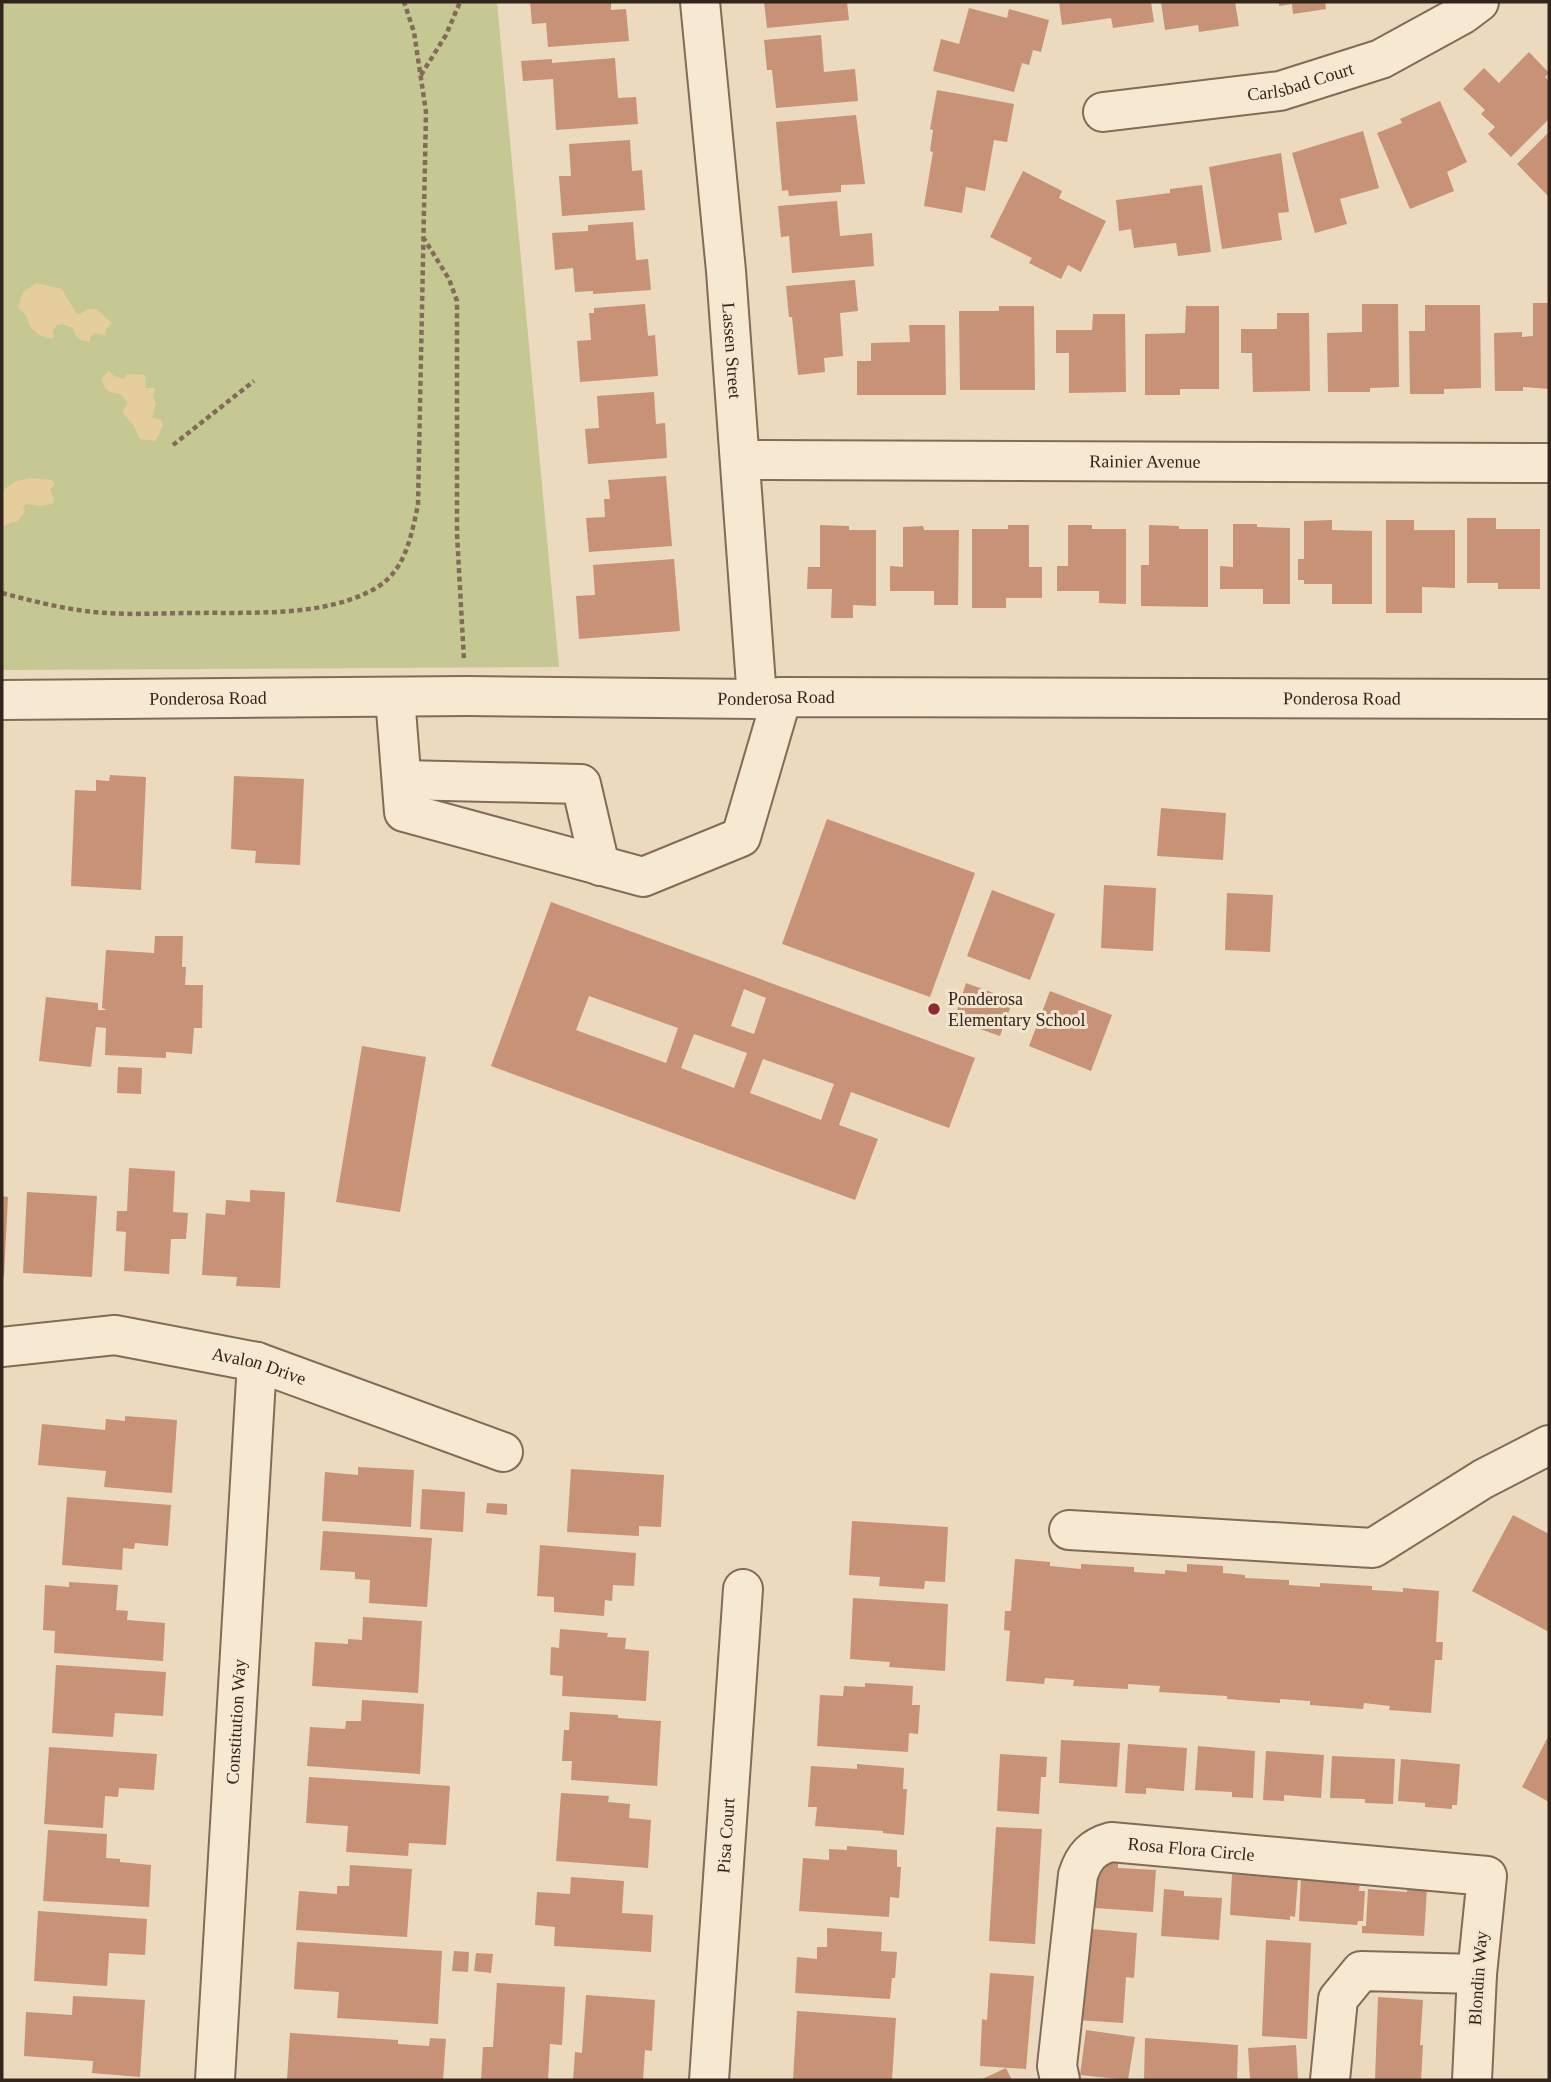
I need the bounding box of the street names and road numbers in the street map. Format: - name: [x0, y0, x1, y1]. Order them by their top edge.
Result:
- street label: Carlsbad Court: [1246, 58, 1356, 105]
- street label: Lassen Street: [718, 302, 745, 399]
- street label: Rainier Avenue: [1089, 451, 1201, 472]
- street label: Ponderosa Road: [717, 687, 835, 709]
- street label: Ponderosa Road: [149, 688, 267, 709]
- street label: Ponderosa Road: [1283, 688, 1401, 709]
- street label: Avalon Drive: [210, 1344, 309, 1389]
- street label: Constitution Way: [222, 1658, 250, 1785]
- street label: Pisa Court: [713, 1797, 739, 1874]
- street label: Rosa Flora Circle: [1127, 1834, 1255, 1865]
- street label: Blondin Way: [1465, 1930, 1491, 2026]

